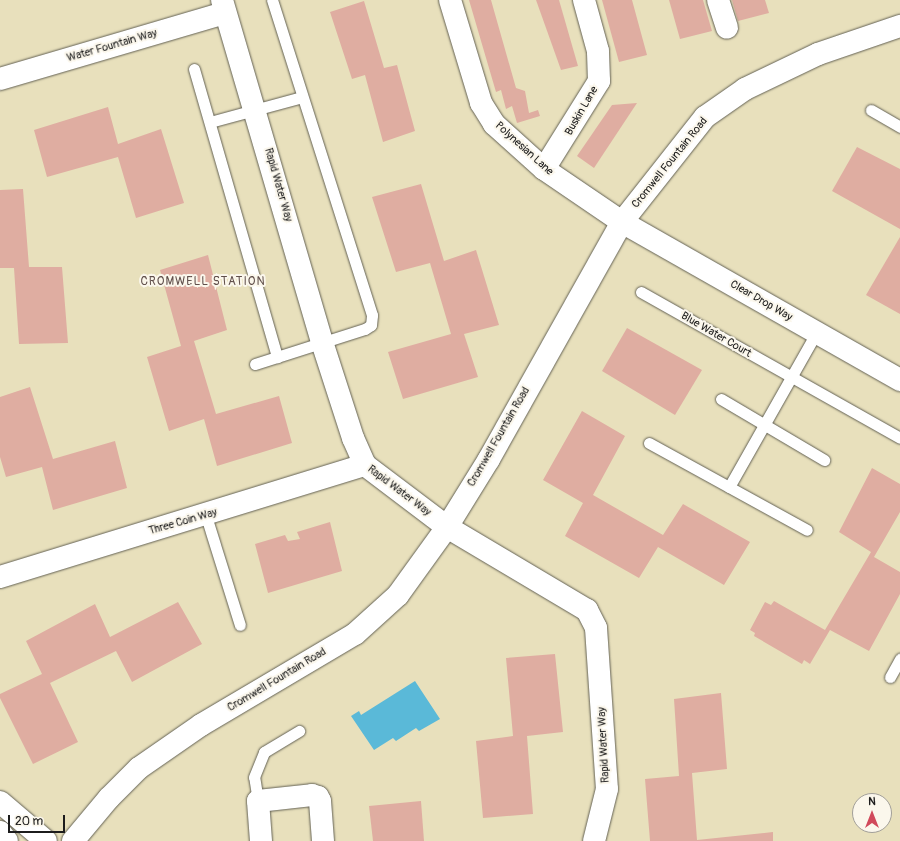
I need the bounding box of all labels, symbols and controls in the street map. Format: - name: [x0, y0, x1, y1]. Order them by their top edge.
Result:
- street label: Water Fountain Way: [65, 27, 159, 65]
- street label: Buskin Lane: [563, 84, 601, 138]
- street label: Cromwell Fountain Road: [629, 115, 711, 211]
- street label: Polynesian Lane: [492, 119, 556, 179]
- street label: Rapid Water Way: [261, 147, 295, 223]
- district label: CROMWELL STATION: [140, 275, 266, 289]
- street label: Clear Drop Way: [728, 278, 794, 324]
- street label: Blue Water Court: [678, 310, 754, 360]
- street label: Cromwell Fountain Road: [465, 385, 533, 489]
- street label: Rapid Water Way: [365, 463, 433, 519]
- street label: Three Coin Way: [147, 506, 219, 538]
- street label: Cromwell Fountain Road: [225, 645, 329, 715]
- street label: Rapid Water Way: [595, 707, 613, 783]
- north arrow: [852, 793, 892, 833]
- text: N: [868, 795, 876, 808]
- scale bar: [10, 807, 67, 833]
- text: 20 m: [15, 814, 43, 829]

